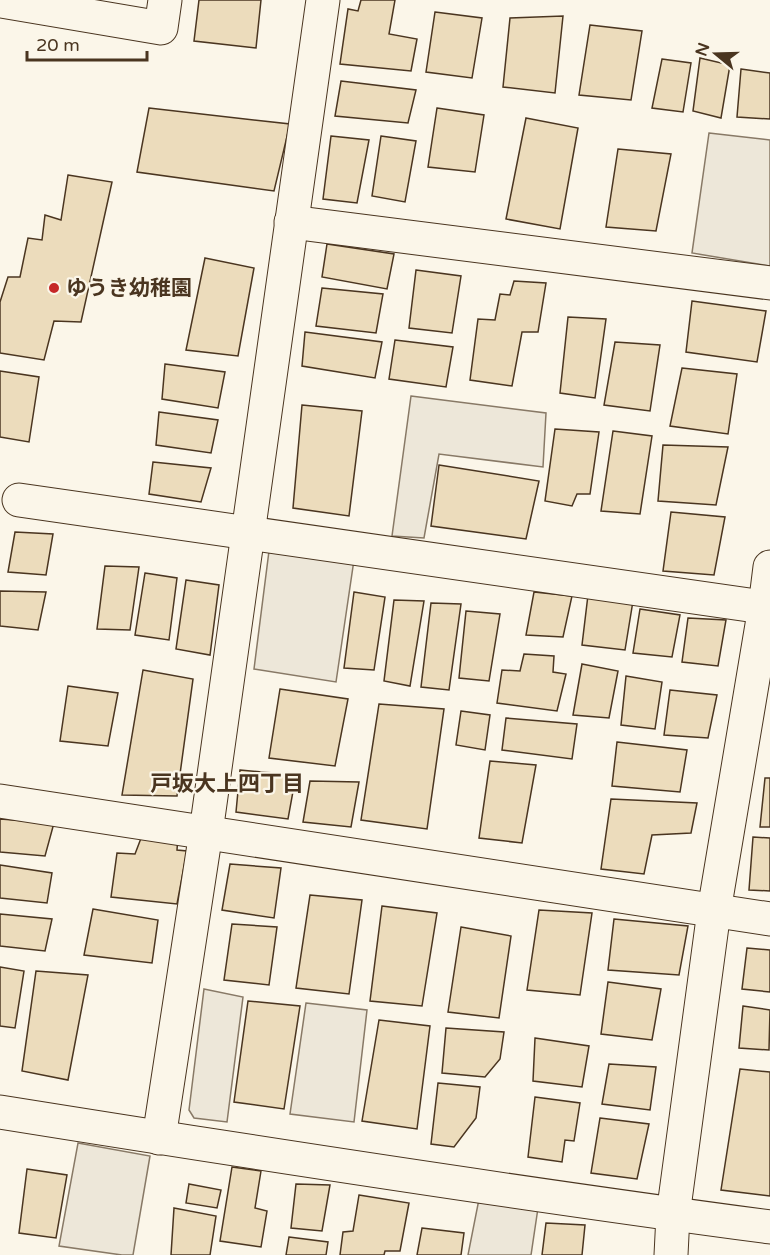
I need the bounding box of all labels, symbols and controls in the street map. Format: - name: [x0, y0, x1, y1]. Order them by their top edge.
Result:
- scale bar: [27, 24, 147, 62]
- north arrow: [686, 24, 746, 84]
- text: 20 m: [36, 34, 80, 56]
- text: N: [691, 40, 714, 59]
- place label: ゆうき幼稚園: [66, 276, 192, 301]
- marker: ゆうき幼稚園: [47, 281, 61, 295]
- district label: 戸坂大上四丁目: [150, 771, 304, 797]

